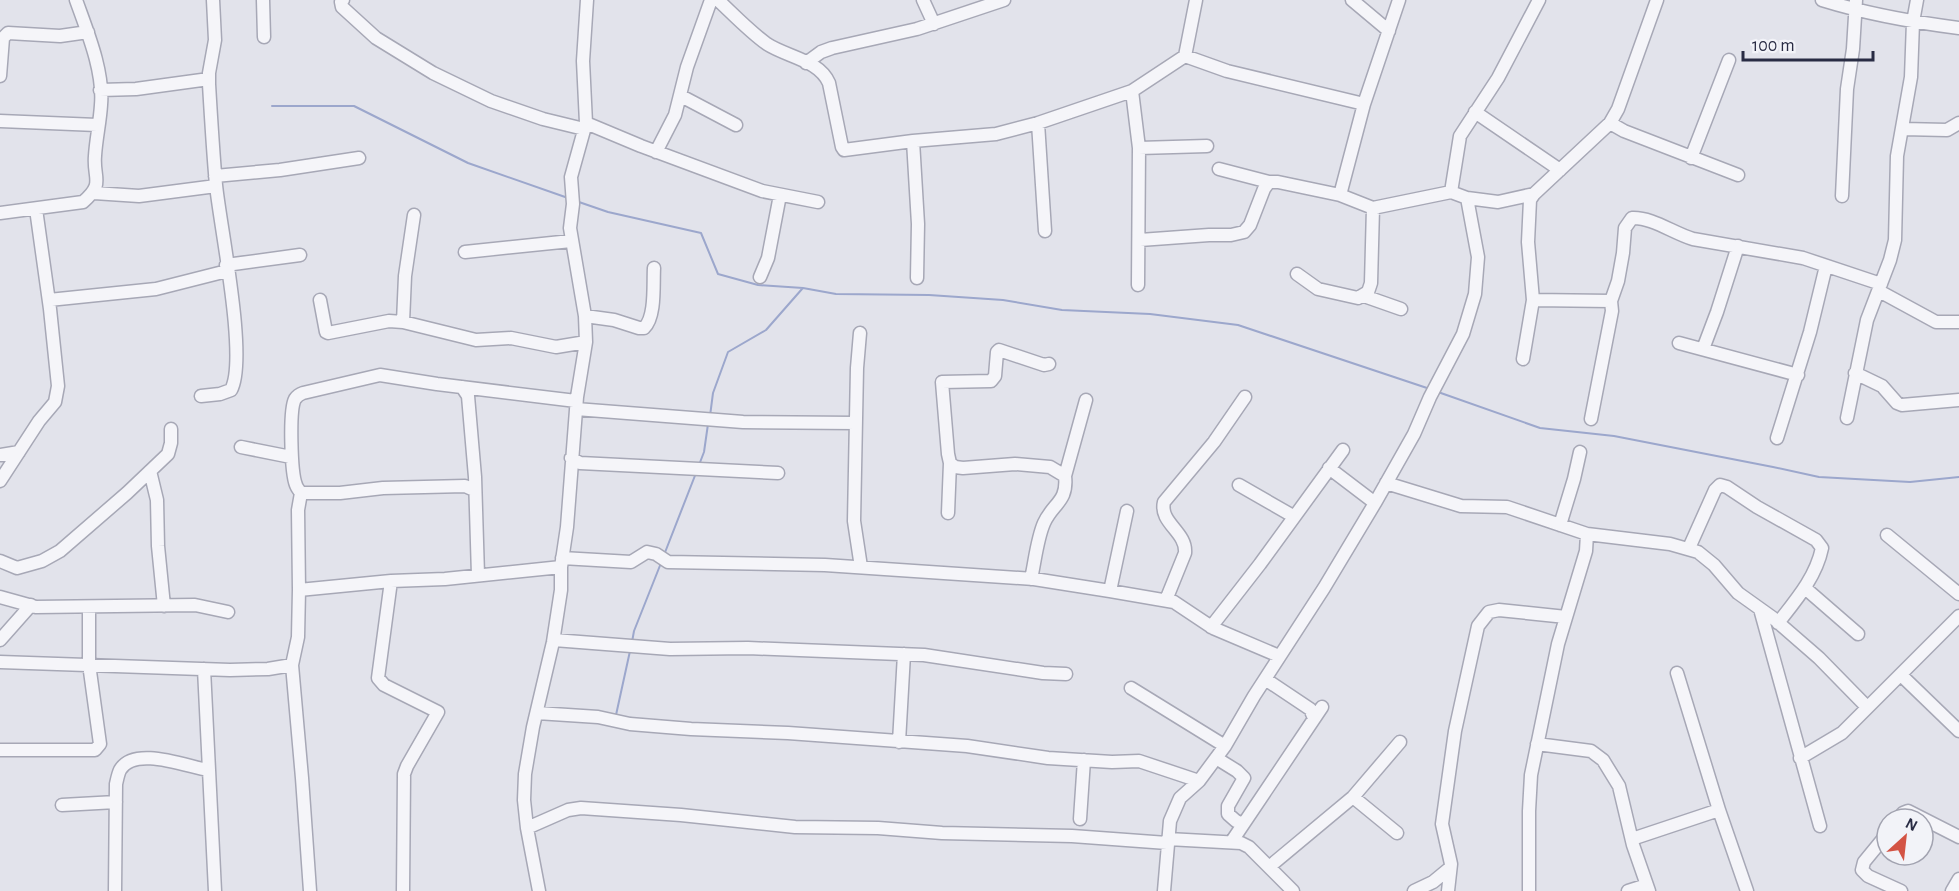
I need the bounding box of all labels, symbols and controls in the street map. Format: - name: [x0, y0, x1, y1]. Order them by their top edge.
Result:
- scale bar: [1743, 24, 1874, 62]
- text: 100 m: [1752, 37, 1795, 55]
- north arrow: [1875, 807, 1935, 867]
- text: N: [1903, 815, 1920, 834]

